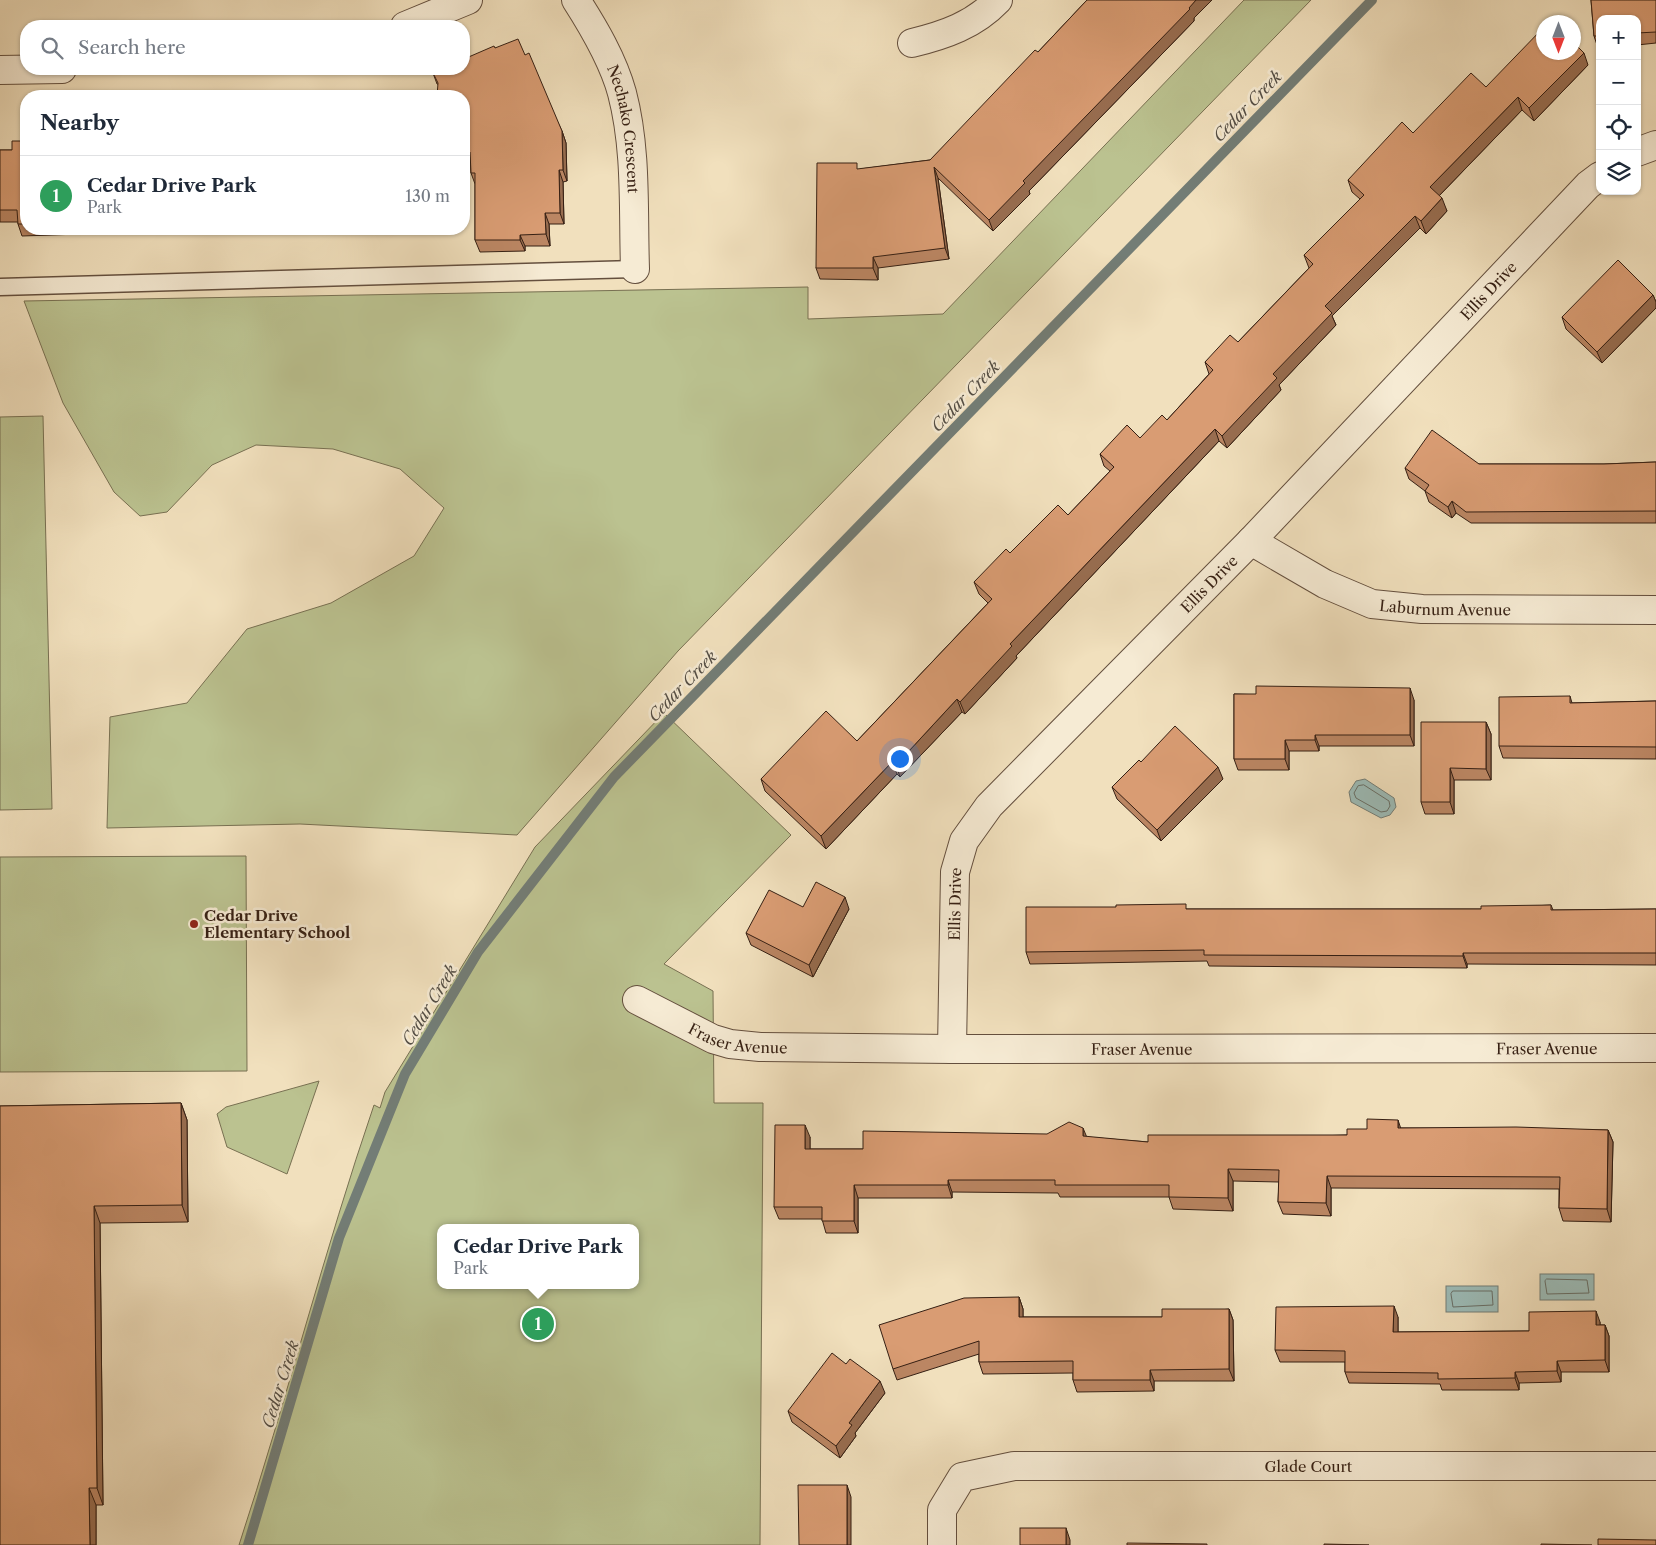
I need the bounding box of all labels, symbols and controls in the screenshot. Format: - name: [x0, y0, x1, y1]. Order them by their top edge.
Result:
- north arrow: [1536, 15, 1581, 60]
- map controls: [1596, 15, 1641, 195]
- button: +: [1596, 15, 1641, 60]
- search box: [20, 20, 470, 75]
- icon: search: [38, 34, 66, 62]
- text: Search here: [78, 36, 186, 59]
- button: −: [1596, 60, 1641, 105]
- street label: Nechako Crescent: [603, 62, 643, 194]
- water label: Cedar Creek: [1208, 66, 1286, 145]
- button: locate: [1596, 105, 1641, 150]
- text: Nearby: [40, 110, 119, 135]
- button: layers: [1596, 150, 1641, 195]
- text: Cedar Drive Park: [87, 174, 256, 197]
- text: 1: [52, 186, 60, 206]
- text: 130 m: [405, 186, 450, 206]
- text: Park: [87, 197, 122, 217]
- street label: Ellis Drive: [1456, 257, 1520, 324]
- water label: Cedar Creek: [926, 356, 1004, 435]
- street label: Ellis Drive: [1176, 551, 1241, 616]
- street label: Laburnum Avenue: [1378, 595, 1511, 619]
- water label: Cedar Creek: [643, 646, 721, 725]
- your location: [887, 746, 913, 772]
- street label: Ellis Drive: [944, 865, 965, 941]
- place label: Cedar Drive Elementary School: [204, 906, 350, 942]
- marker: Cedar Drive Elementary School: [188, 918, 200, 930]
- water label: Cedar Creek: [397, 960, 461, 1049]
- street label: Fraser Avenue: [685, 1019, 788, 1057]
- street label: Fraser Avenue: [1091, 1039, 1193, 1058]
- street label: Fraser Avenue: [1496, 1039, 1598, 1058]
- popup: [437, 1224, 639, 1289]
- text: Cedar Drive Park: [453, 1235, 623, 1258]
- text: Park: [453, 1258, 488, 1278]
- pin: 1: [522, 1305, 554, 1343]
- water label: Cedar Creek: [257, 1337, 303, 1430]
- street label: Glade Court: [1264, 1457, 1353, 1476]

